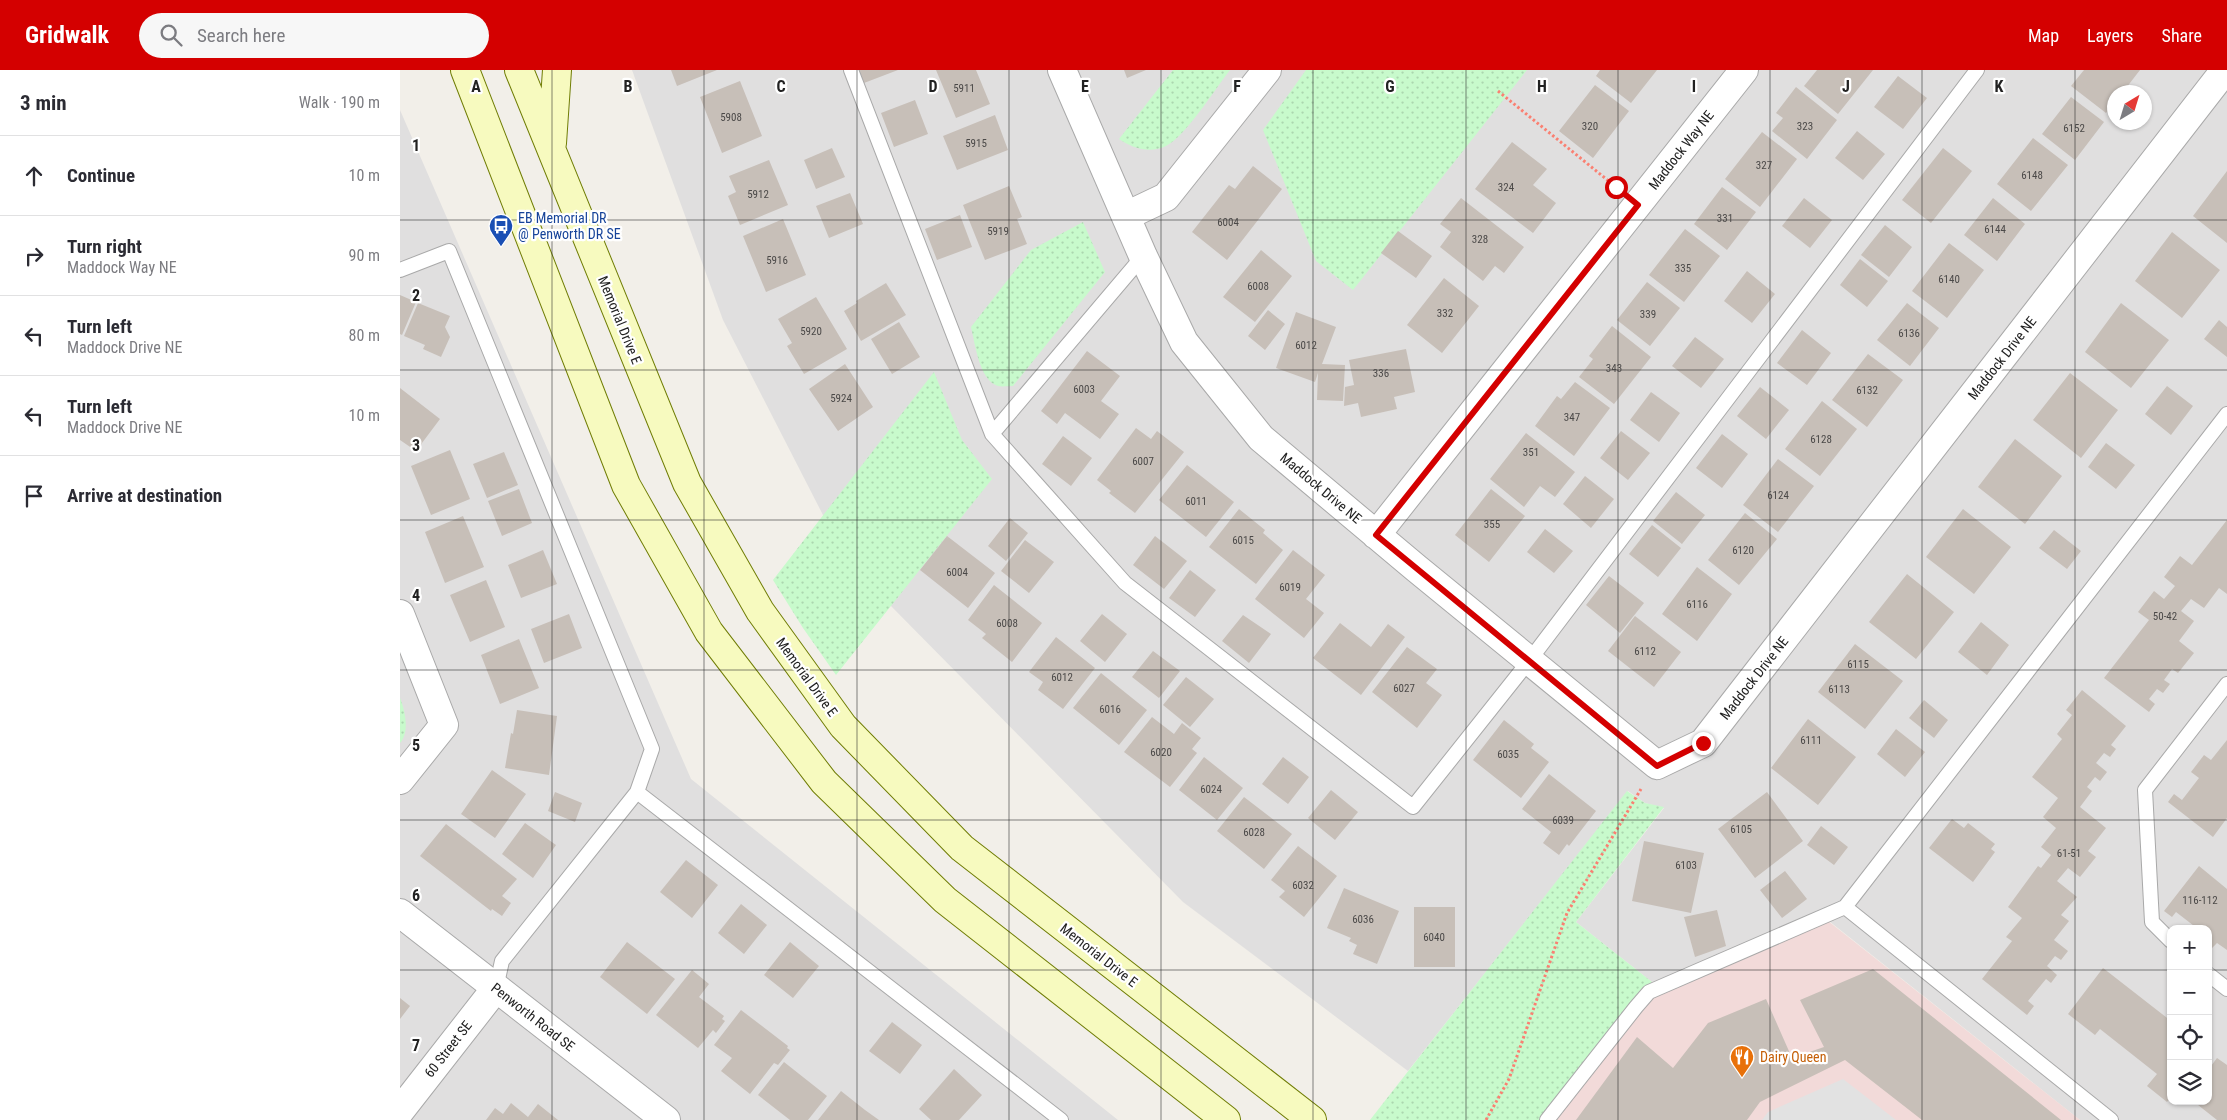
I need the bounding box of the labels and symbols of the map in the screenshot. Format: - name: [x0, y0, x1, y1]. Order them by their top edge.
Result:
- text: A: [471, 77, 481, 96]
- text: B: [624, 77, 633, 96]
- text: C: [776, 77, 786, 96]
- text: D: [928, 77, 938, 96]
- text: E: [1081, 77, 1089, 96]
- text: F: [1233, 77, 1241, 96]
- text: G: [1385, 77, 1395, 96]
- text: H: [1537, 77, 1547, 96]
- text: I: [1692, 77, 1696, 96]
- text: J: [1842, 77, 1850, 96]
- text: K: [1995, 77, 2004, 96]
- house number: 5911: [953, 82, 975, 95]
- north arrow: [2107, 85, 2152, 130]
- street label: Maddock Way NE: [1645, 107, 1717, 193]
- house number: 5908: [720, 111, 742, 124]
- house number: 320: [1582, 120, 1598, 133]
- house number: 323: [1797, 120, 1813, 133]
- house number: 6152: [2063, 122, 2085, 135]
- text: 1: [412, 136, 420, 155]
- house number: 5915: [965, 137, 987, 150]
- house number: 327: [1756, 159, 1772, 172]
- house number: 6148: [2021, 169, 2043, 182]
- route start: [1605, 176, 1628, 199]
- house number: 324: [1498, 181, 1515, 194]
- house number: 5912: [747, 188, 769, 201]
- place label: EB Memorial DR @ Penworth DR SE: [518, 210, 621, 242]
- house number: 331: [1717, 212, 1733, 225]
- bus stop icon: EB Memorial DR @ Penworth DR SE: [488, 213, 514, 247]
- house number: 6004: [1217, 216, 1239, 229]
- house number: 6144: [1984, 223, 2006, 236]
- house number: 5919: [987, 225, 1009, 238]
- house number: 328: [1472, 233, 1488, 246]
- house number: 5916: [766, 254, 788, 267]
- house number: 335: [1675, 262, 1691, 275]
- house number: 6140: [1938, 273, 1960, 286]
- street label: Memorial Drive E: [595, 274, 645, 366]
- house number: 6008: [1247, 280, 1269, 293]
- text: 2: [412, 286, 420, 305]
- house number: 332: [1437, 307, 1453, 320]
- house number: 339: [1640, 308, 1656, 321]
- street label: Maddock Drive NE: [1965, 313, 2039, 403]
- house number: 5920: [800, 325, 822, 338]
- house number: 6136: [1898, 327, 1920, 340]
- house number: 6012: [1295, 339, 1317, 352]
- house number: 343: [1606, 362, 1622, 375]
- house number: 336: [1373, 367, 1389, 380]
- house number: 6003: [1073, 383, 1095, 396]
- house number: 6132: [1856, 384, 1878, 397]
- house number: 5924: [830, 392, 852, 405]
- house number: 347: [1564, 411, 1580, 424]
- house number: 6128: [1810, 433, 1832, 446]
- text: 3: [412, 436, 420, 455]
- house number: 351: [1523, 446, 1539, 459]
- street label: Maddock Drive NE: [1277, 449, 1365, 527]
- house number: 6007: [1132, 455, 1154, 468]
- house number: 6124: [1767, 489, 1789, 502]
- house number: 6011: [1185, 495, 1207, 508]
- house number: 355: [1484, 518, 1500, 531]
- house number: 6015: [1232, 534, 1254, 547]
- house number: 6120: [1732, 544, 1754, 557]
- house number: 6004: [946, 566, 968, 579]
- house number: 6019: [1279, 581, 1301, 594]
- text: 4: [412, 586, 420, 605]
- house number: 6116: [1686, 598, 1708, 611]
- house number: 50-42: [2153, 610, 2177, 623]
- house number: 6008: [996, 617, 1018, 630]
- street label: Maddock Drive NE: [1717, 633, 1791, 723]
- street label: Memorial Drive E: [773, 635, 841, 720]
- house number: 6112: [1634, 645, 1656, 658]
- house number: 6115: [1847, 658, 1869, 671]
- house number: 6012: [1051, 671, 1073, 684]
- house number: 6027: [1393, 682, 1415, 695]
- house number: 6113: [1828, 683, 1850, 696]
- house number: 6016: [1099, 703, 1121, 716]
- route end: [1692, 732, 1715, 755]
- house number: 6111: [1800, 734, 1822, 747]
- text: 5: [412, 736, 420, 755]
- house number: 6020: [1150, 746, 1172, 759]
- house number: 6035: [1497, 748, 1519, 761]
- house number: 6024: [1200, 783, 1222, 796]
- house number: 6039: [1552, 814, 1574, 827]
- house number: 6105: [1730, 823, 1752, 836]
- house number: 6028: [1243, 826, 1265, 839]
- house number: 61-51: [2057, 847, 2081, 860]
- house number: 6103: [1675, 859, 1697, 872]
- house number: 6032: [1292, 879, 1314, 892]
- text: 6: [412, 886, 420, 905]
- house number: 116-112: [2182, 894, 2218, 907]
- house number: 6036: [1352, 913, 1374, 926]
- street label: Memorial Drive E: [1057, 920, 1141, 990]
- house number: 6040: [1423, 931, 1445, 944]
- street label: Penworth Road SE: [488, 979, 578, 1055]
- street label: 60 Street SE: [421, 1018, 475, 1080]
- text: 7: [412, 1036, 420, 1055]
- restaurant icon: Dairy Queen: [1729, 1044, 1755, 1078]
- place label: Dairy Queen: [1760, 1049, 1826, 1065]

